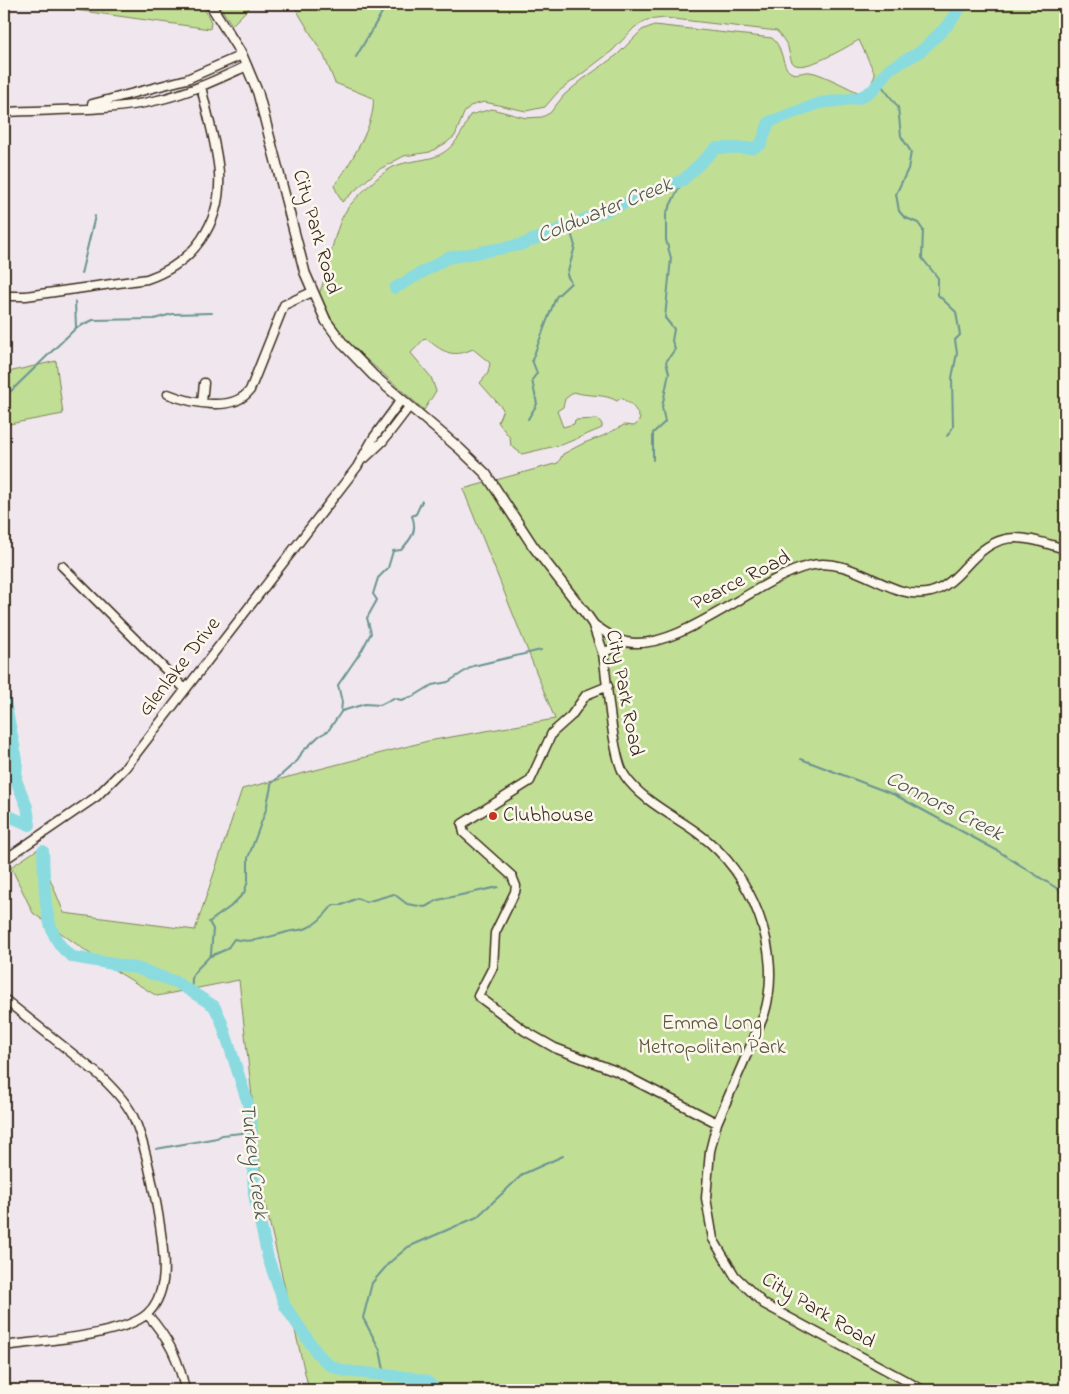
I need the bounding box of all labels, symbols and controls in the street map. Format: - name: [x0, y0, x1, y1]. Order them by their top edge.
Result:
- street label: City Park Road: [282, 166, 348, 298]
- water label: Coldwater Creek: [533, 169, 679, 253]
- street label: Pearce Road: [686, 543, 796, 619]
- street label: Glenlake Drive: [132, 610, 229, 723]
- street label: City Park Road: [595, 627, 651, 759]
- water label: Connors Creek: [880, 764, 1010, 851]
- place label: Clubhouse: [503, 801, 594, 831]
- marker: Clubhouse: [487, 810, 499, 822]
- park label: Emma Long Metropolitan Park: [638, 1009, 787, 1063]
- water label: Turkey Creek: [230, 1101, 276, 1222]
- street label: City Park Road: [754, 1265, 881, 1359]

